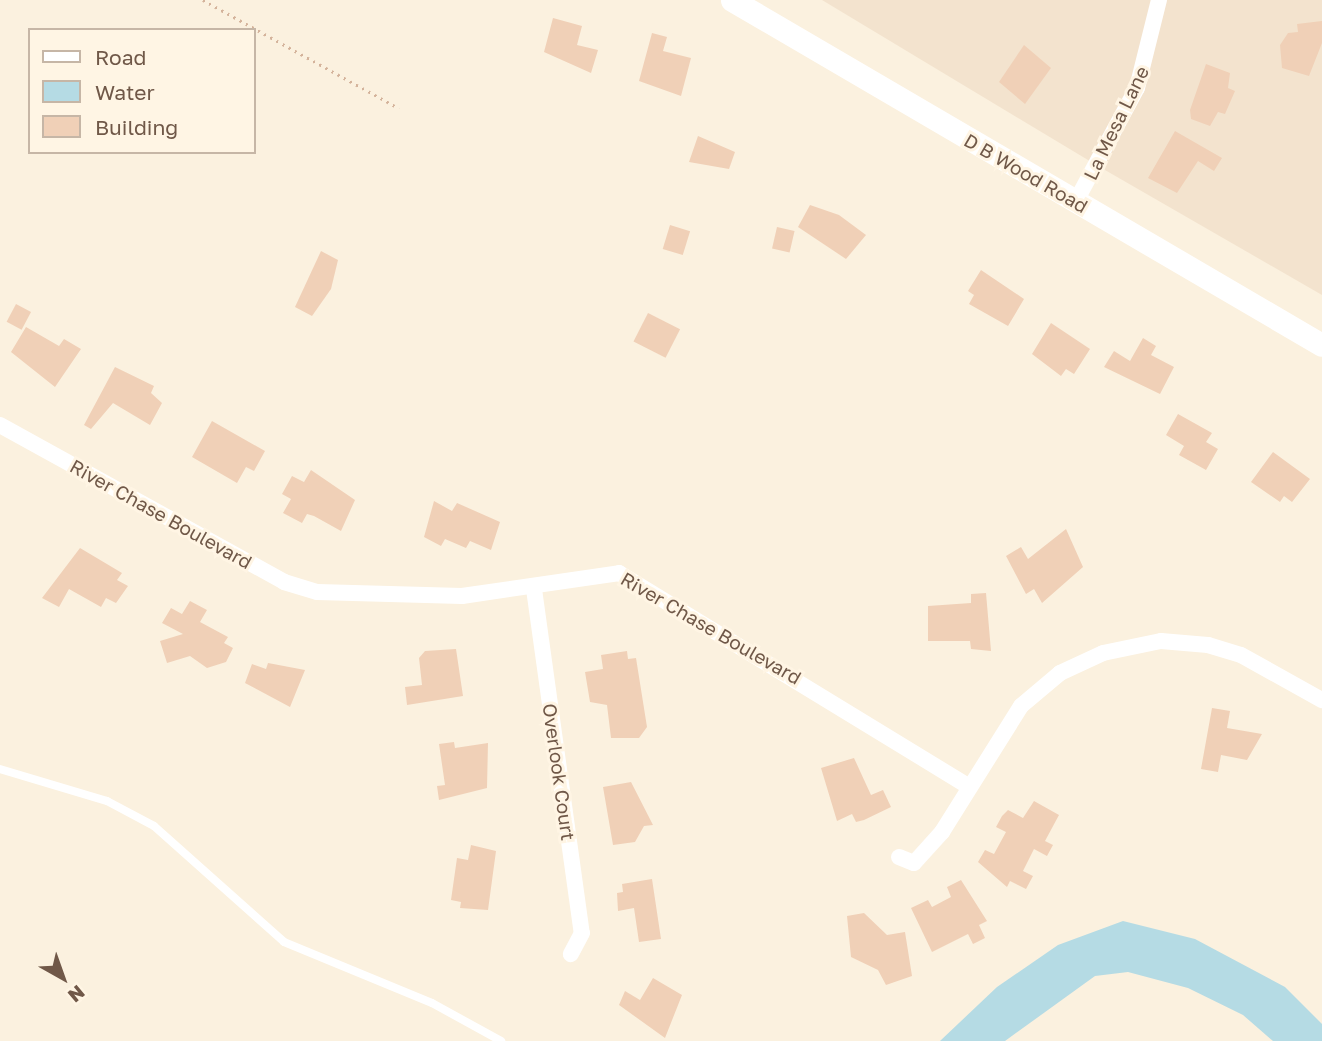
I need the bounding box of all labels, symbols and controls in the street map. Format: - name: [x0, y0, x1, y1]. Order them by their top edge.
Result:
- legend: [28, 28, 256, 154]
- text: Road: [95, 44, 146, 70]
- street label: La Mesa Lane: [1079, 62, 1153, 184]
- text: Water: [95, 79, 155, 105]
- text: Building: [95, 114, 178, 140]
- street label: D B Wood Road: [960, 128, 1092, 218]
- street label: River Chase Boulevard: [66, 454, 256, 574]
- street label: River Chase Boulevard: [617, 567, 805, 689]
- street label: Overlook Court: [538, 702, 580, 842]
- north arrow: [28, 943, 98, 1013]
- text: N: [64, 981, 90, 1008]

